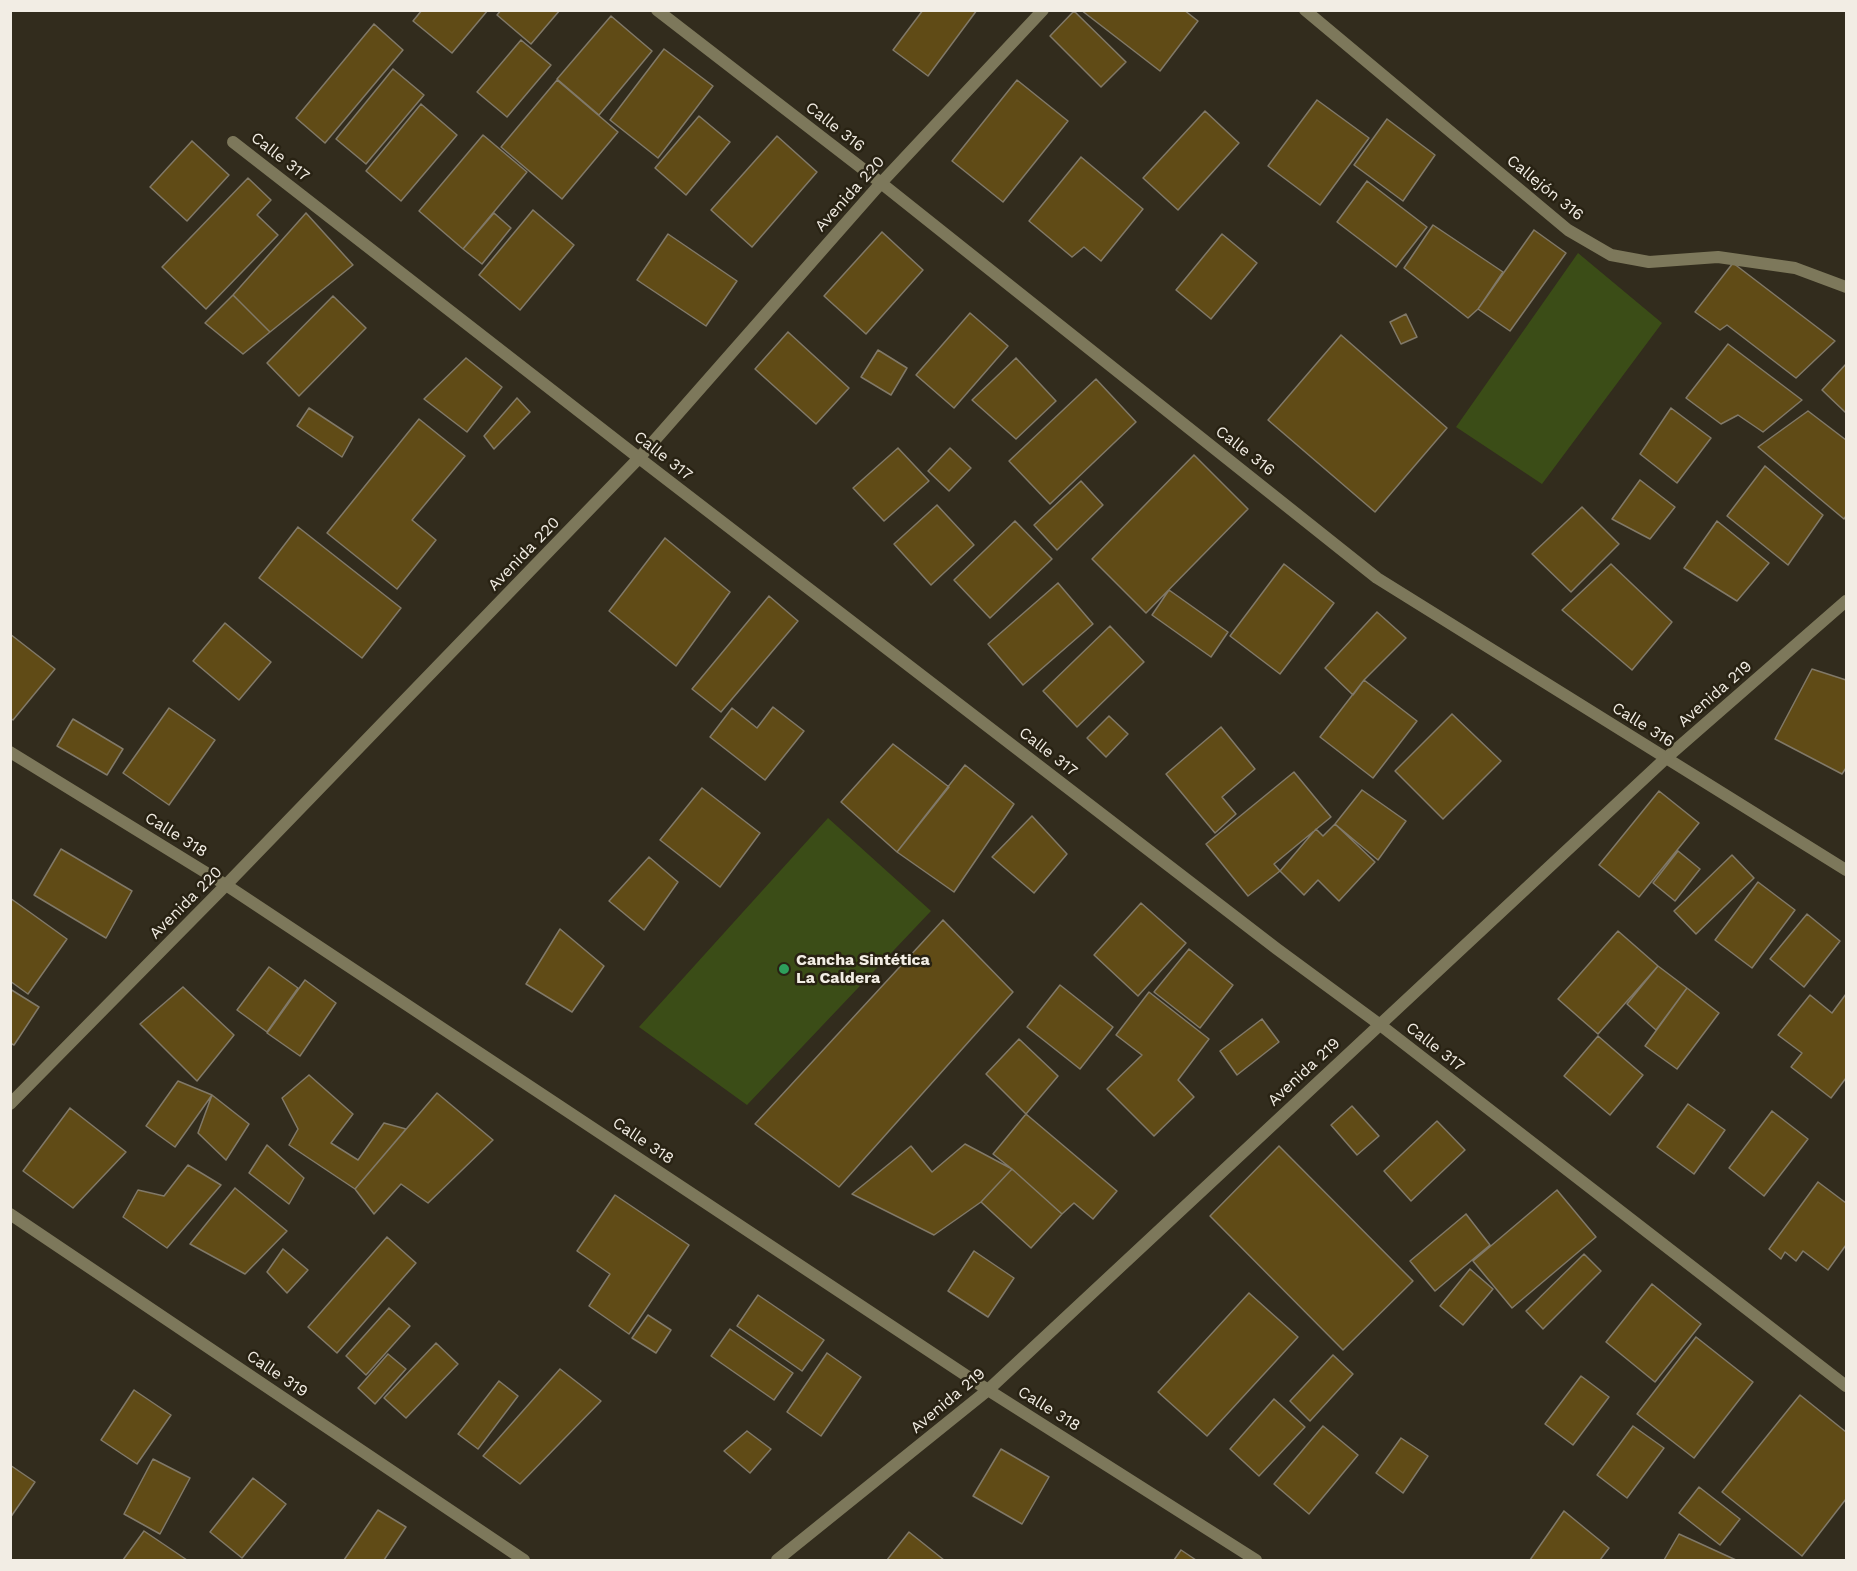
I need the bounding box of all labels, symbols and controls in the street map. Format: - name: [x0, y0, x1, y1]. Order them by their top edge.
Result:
- street label: Calle 316: [802, 98, 868, 156]
- street label: Calle 317: [247, 128, 313, 186]
- street label: Callejón 316: [1503, 151, 1587, 225]
- street label: Avenida 220: [811, 152, 889, 236]
- street label: Calle 316: [1212, 422, 1278, 480]
- street label: Calle 317: [630, 427, 696, 485]
- street label: Avenida 220: [484, 513, 564, 595]
- street label: Avenida 219: [1674, 657, 1756, 731]
- street label: Calle 316: [1608, 698, 1678, 752]
- street label: Calle 317: [1015, 723, 1081, 781]
- street label: Calle 318: [141, 808, 211, 862]
- street label: Avenida 220: [146, 863, 226, 943]
- place label: Cancha Sintética La Caldera: [796, 950, 930, 988]
- marker: Cancha Sintética La Caldera: [777, 962, 791, 976]
- street label: Calle 317: [1402, 1018, 1468, 1076]
- street label: Avenida 219: [1264, 1034, 1344, 1110]
- street label: Calle 318: [609, 1113, 677, 1169]
- street label: Calle 319: [243, 1346, 311, 1402]
- street label: Avenida 219: [907, 1364, 989, 1438]
- street label: Calle 318: [1014, 1382, 1084, 1436]

